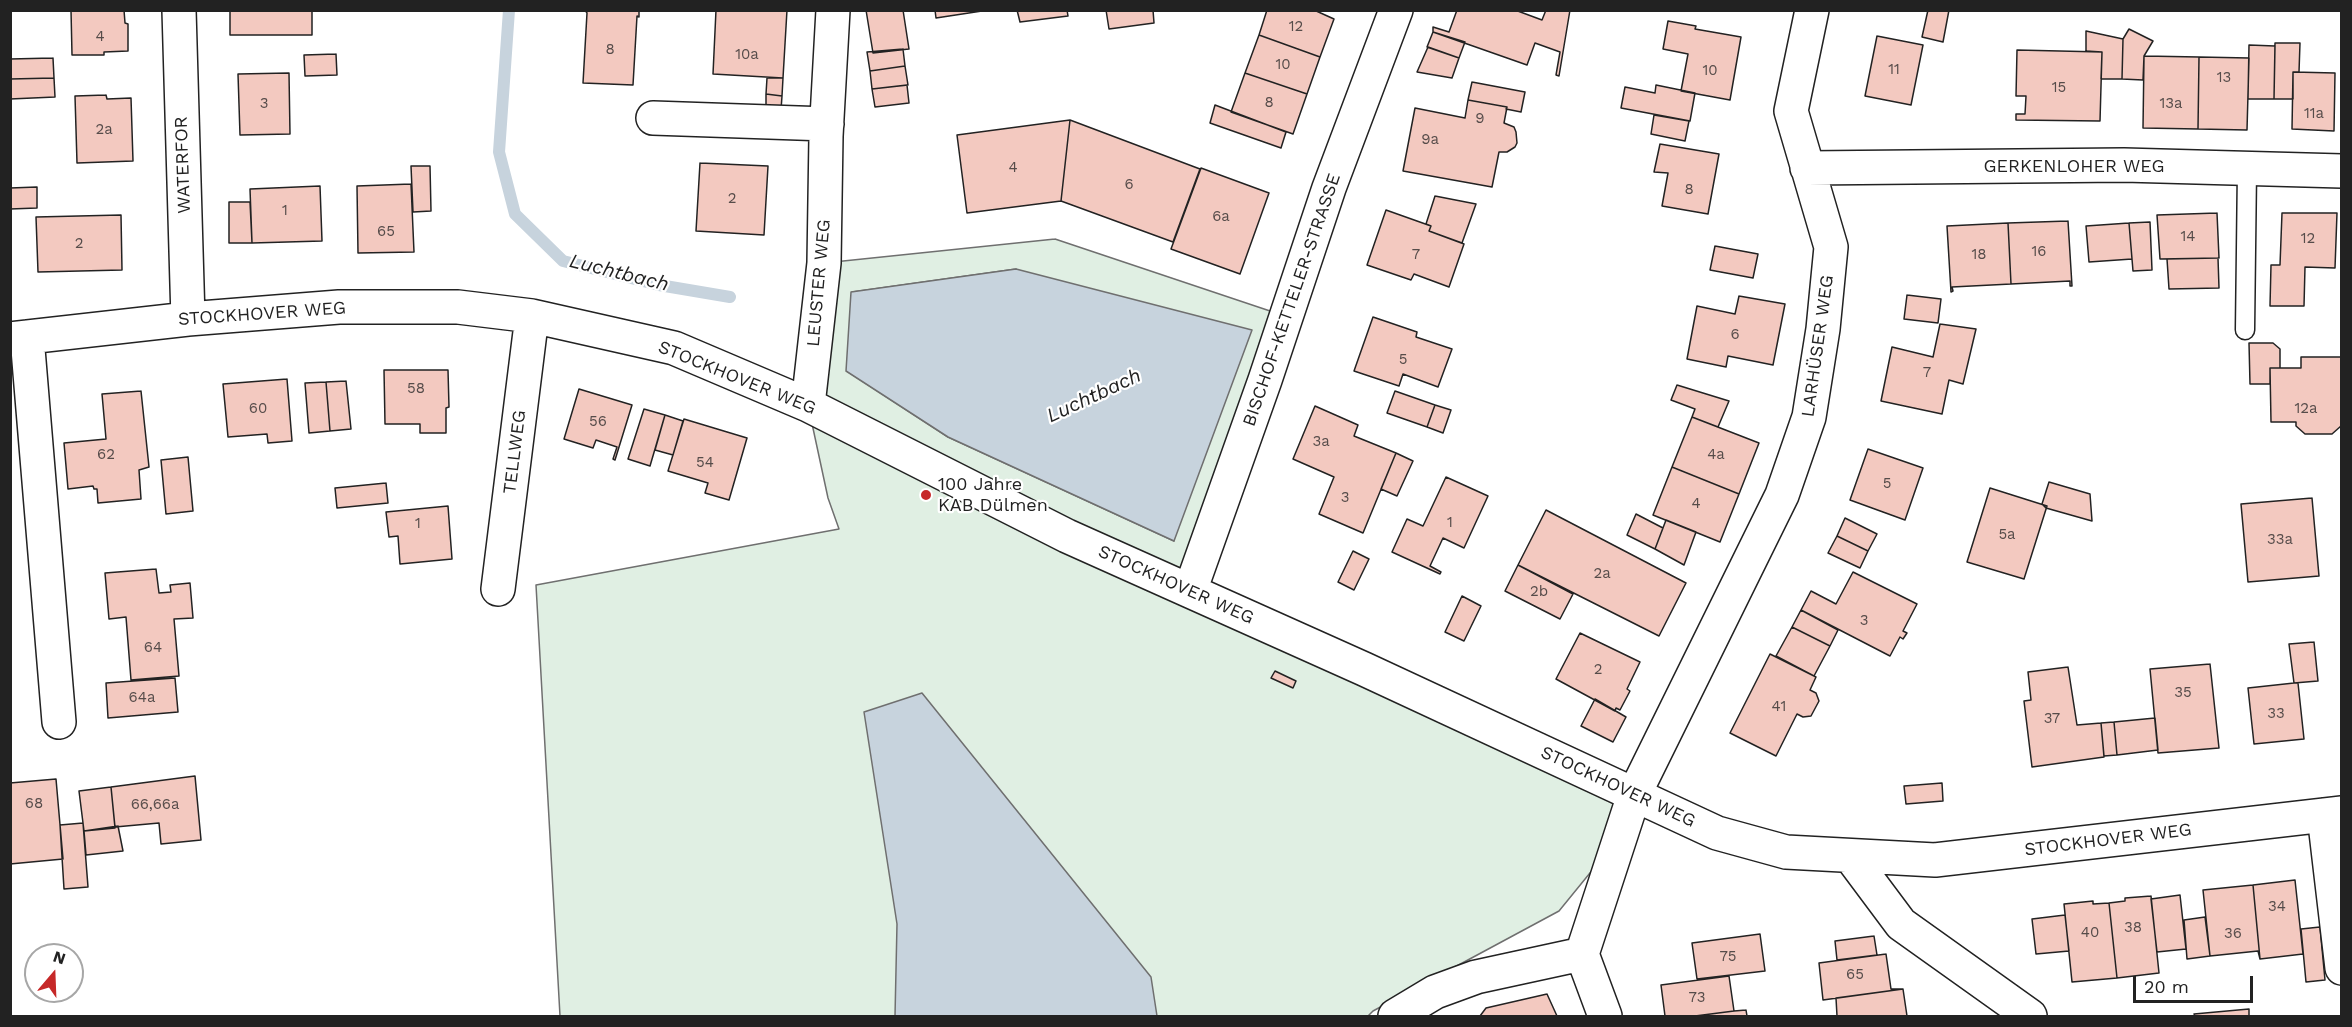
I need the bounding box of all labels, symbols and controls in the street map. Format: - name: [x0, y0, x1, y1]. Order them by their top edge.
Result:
- house number: 12: [1289, 18, 1303, 36]
- house number: 4: [95, 28, 105, 46]
- house number: 8: [605, 41, 615, 59]
- house number: 10a: [735, 46, 759, 64]
- house number: 10: [1275, 56, 1291, 74]
- house number: 11: [1888, 61, 1900, 79]
- house number: 10: [1702, 62, 1718, 80]
- house number: 13: [2217, 69, 2231, 87]
- house number: 15: [2052, 79, 2066, 97]
- house number: 8: [1264, 94, 1274, 112]
- house number: 3: [260, 95, 268, 113]
- house number: 13a: [2159, 95, 2183, 113]
- house number: 11a: [2304, 105, 2324, 123]
- house number: 9: [1475, 110, 1485, 128]
- street label: WATERFOR: [171, 116, 195, 214]
- house number: 2a: [95, 121, 113, 139]
- house number: 9a: [1421, 131, 1439, 149]
- street label: GERKENLOHER WEG: [1983, 156, 2165, 178]
- house number: 4: [1008, 159, 1018, 177]
- street label: BISCHOF-KETTELER-STRASSE: [1238, 171, 1346, 429]
- house number: 6: [1124, 176, 1134, 194]
- house number: 8: [1684, 181, 1694, 199]
- house number: 2: [728, 190, 736, 208]
- house number: 1: [282, 202, 288, 220]
- house number: 6a: [1212, 208, 1230, 226]
- street label: LEUSTER WEG: [803, 218, 835, 348]
- house number: 65: [377, 223, 395, 241]
- house number: 14: [2180, 228, 2196, 246]
- house number: 12: [2301, 230, 2315, 248]
- house number: 2: [75, 235, 83, 253]
- house number: 16: [2032, 243, 2046, 261]
- house number: 7: [1412, 246, 1420, 264]
- house number: 18: [1971, 246, 1987, 264]
- water label: Luchtbach: [567, 249, 671, 297]
- street label: LARHÜSER WEG: [1797, 274, 1839, 418]
- street label: STOCKHOVER WEG: [177, 297, 347, 331]
- house number: 6: [1730, 326, 1740, 344]
- street label: STOCKHOVER WEG: [655, 336, 819, 420]
- house number: 5: [1399, 351, 1407, 369]
- water label: Luchtbach: [1043, 364, 1145, 428]
- house number: 7: [1923, 364, 1931, 382]
- house number: 58: [407, 380, 425, 398]
- house number: 60: [249, 400, 267, 418]
- house number: 12a: [2294, 400, 2318, 418]
- street label: TELLWEG: [499, 409, 531, 495]
- house number: 56: [589, 413, 607, 431]
- house number: 3a: [1312, 433, 1330, 451]
- house number: 62: [97, 446, 115, 464]
- house number: 4a: [1707, 446, 1725, 464]
- house number: 54: [696, 454, 714, 472]
- place label: 100 Jahre KAB Dülmen: [938, 474, 1048, 516]
- house number: 5: [1883, 475, 1891, 493]
- marker: 100 Jahre KAB Dülmen: [919, 488, 933, 502]
- house number: 3: [1341, 489, 1349, 507]
- house number: 4: [1691, 495, 1701, 513]
- house number: 1: [1447, 514, 1453, 532]
- house number: 1: [415, 515, 421, 533]
- house number: 5a: [1998, 526, 2016, 544]
- house number: 33a: [2267, 531, 2293, 549]
- street label: STOCKHOVER WEG: [1095, 541, 1257, 629]
- house number: 2a: [1593, 565, 1611, 583]
- house number: 2b: [1530, 583, 1548, 601]
- house number: 3: [1860, 612, 1868, 630]
- house number: 64: [144, 639, 162, 657]
- house number: 2: [1594, 661, 1602, 679]
- house number: 35: [2174, 684, 2192, 702]
- house number: 64a: [129, 689, 155, 707]
- house number: 41: [1772, 698, 1786, 716]
- house number: 33: [2267, 705, 2285, 723]
- house number: 37: [2044, 710, 2060, 728]
- street label: STOCKHOVER WEG: [1537, 742, 1699, 832]
- house number: 68: [25, 795, 43, 813]
- house number: 66,66a: [131, 796, 179, 814]
- street label: STOCKHOVER WEG: [2023, 819, 2193, 861]
- house number: 34: [2268, 898, 2286, 916]
- house number: 38: [2124, 919, 2142, 937]
- house number: 40: [2081, 924, 2099, 942]
- house number: 36: [2224, 925, 2242, 943]
- north arrow: [24, 943, 84, 1003]
- text: N: [51, 946, 68, 968]
- house number: 75: [1719, 948, 1737, 966]
- scale bar: [2136, 964, 2256, 1002]
- house number: 65: [1846, 966, 1864, 984]
- text: 20 m: [2144, 976, 2189, 997]
- house number: 73: [1688, 989, 1706, 1007]

